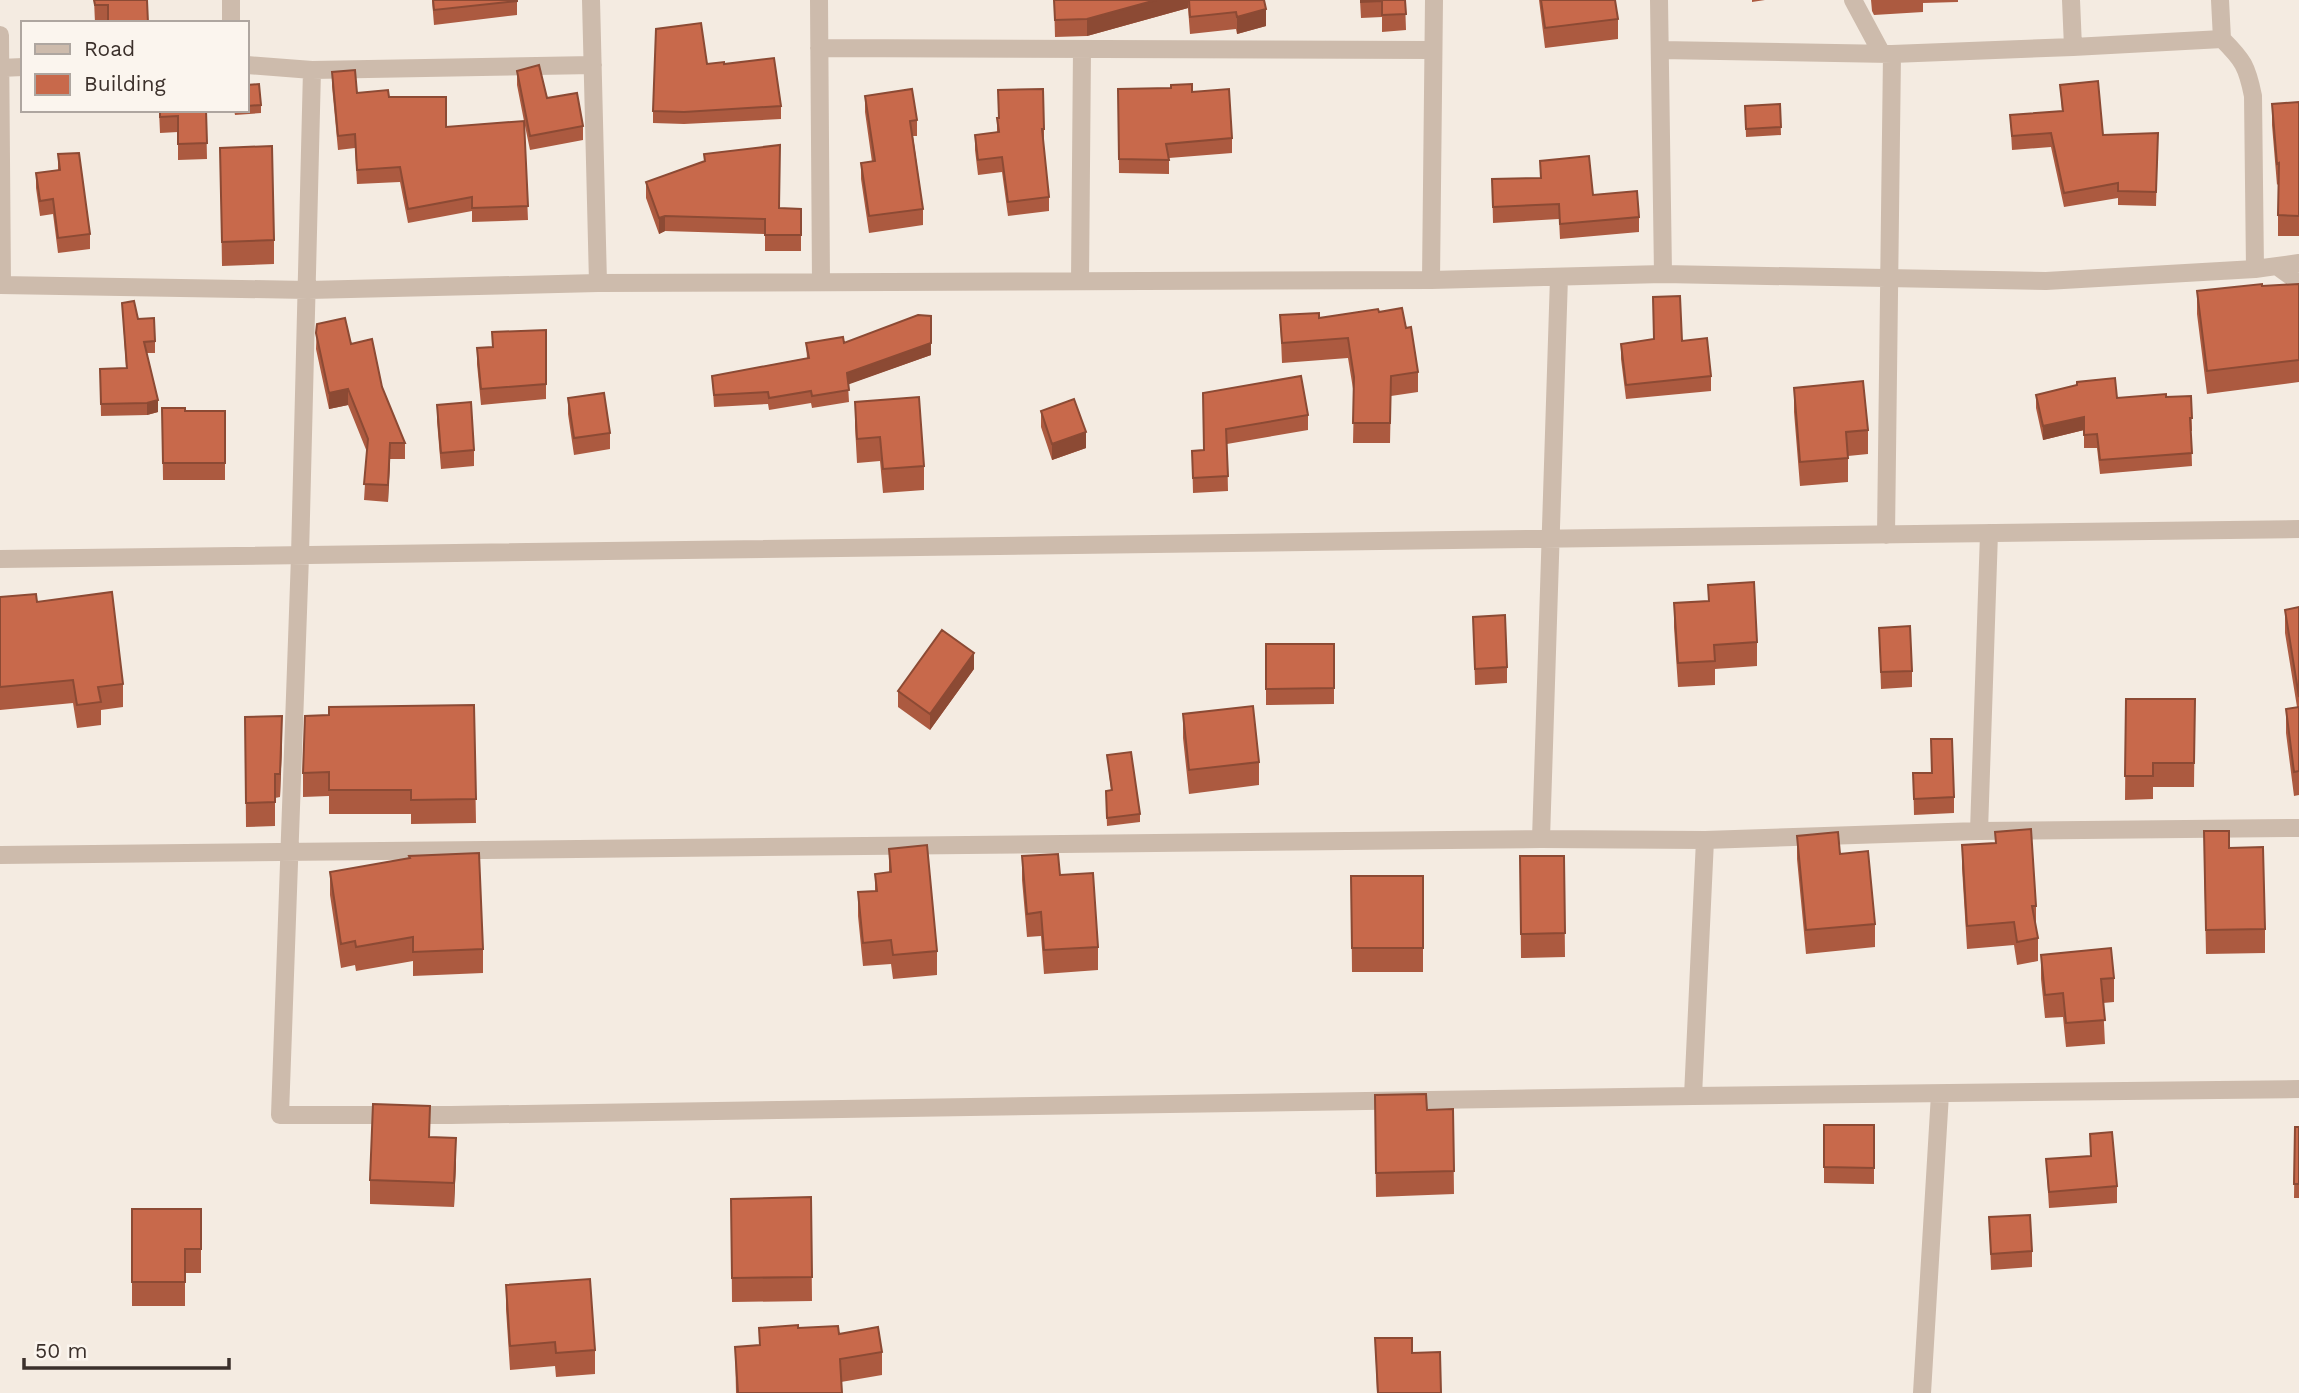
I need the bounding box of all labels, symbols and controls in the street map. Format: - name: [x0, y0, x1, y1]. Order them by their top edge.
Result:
- legend: [21, 21, 248, 112]
- text: Road: [84, 36, 135, 61]
- text: Building: [84, 71, 166, 96]
- scale bar: [24, 1326, 229, 1370]
- text: 50 m: [35, 1338, 87, 1363]

